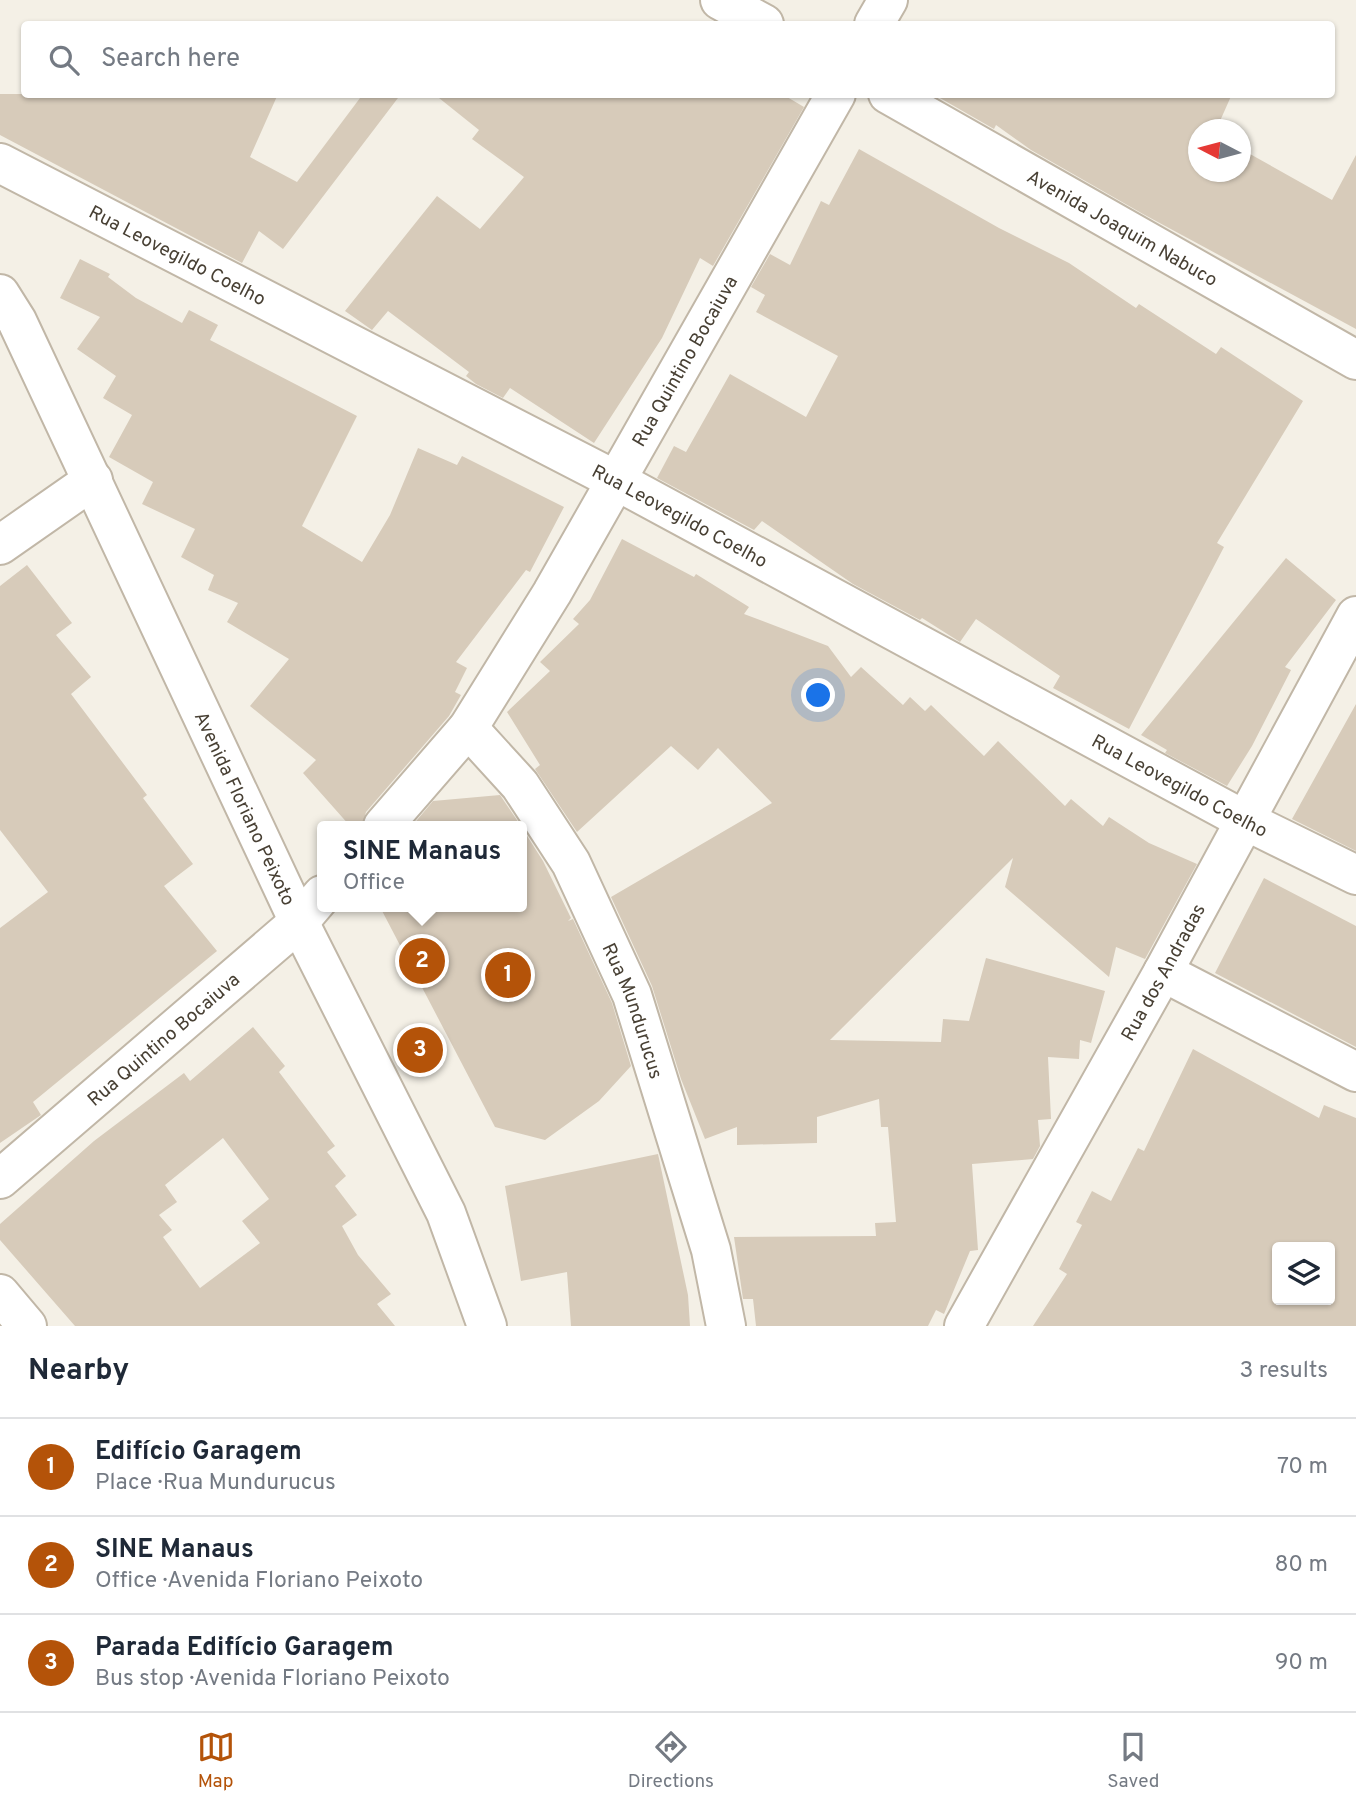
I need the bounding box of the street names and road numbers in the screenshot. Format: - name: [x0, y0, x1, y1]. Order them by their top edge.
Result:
- street label: Avenida Joaquim Nabuco: [1022, 165, 1221, 293]
- street label: Rua Leovegildo Coelho: [84, 201, 269, 312]
- street label: Rua Quintino Bocaiuva: [628, 272, 744, 452]
- street label: Rua Leovegildo Coelho: [587, 460, 771, 574]
- street label: Avenida Floriano Peixoto: [188, 708, 300, 910]
- street label: Rua Leovegildo Coelho: [1087, 730, 1271, 844]
- street label: Rua dos Andradas: [1117, 900, 1212, 1046]
- street label: Rua Mundurucus: [596, 940, 667, 1082]
- street label: Rua Quintino Bocaiuva: [83, 968, 245, 1112]

